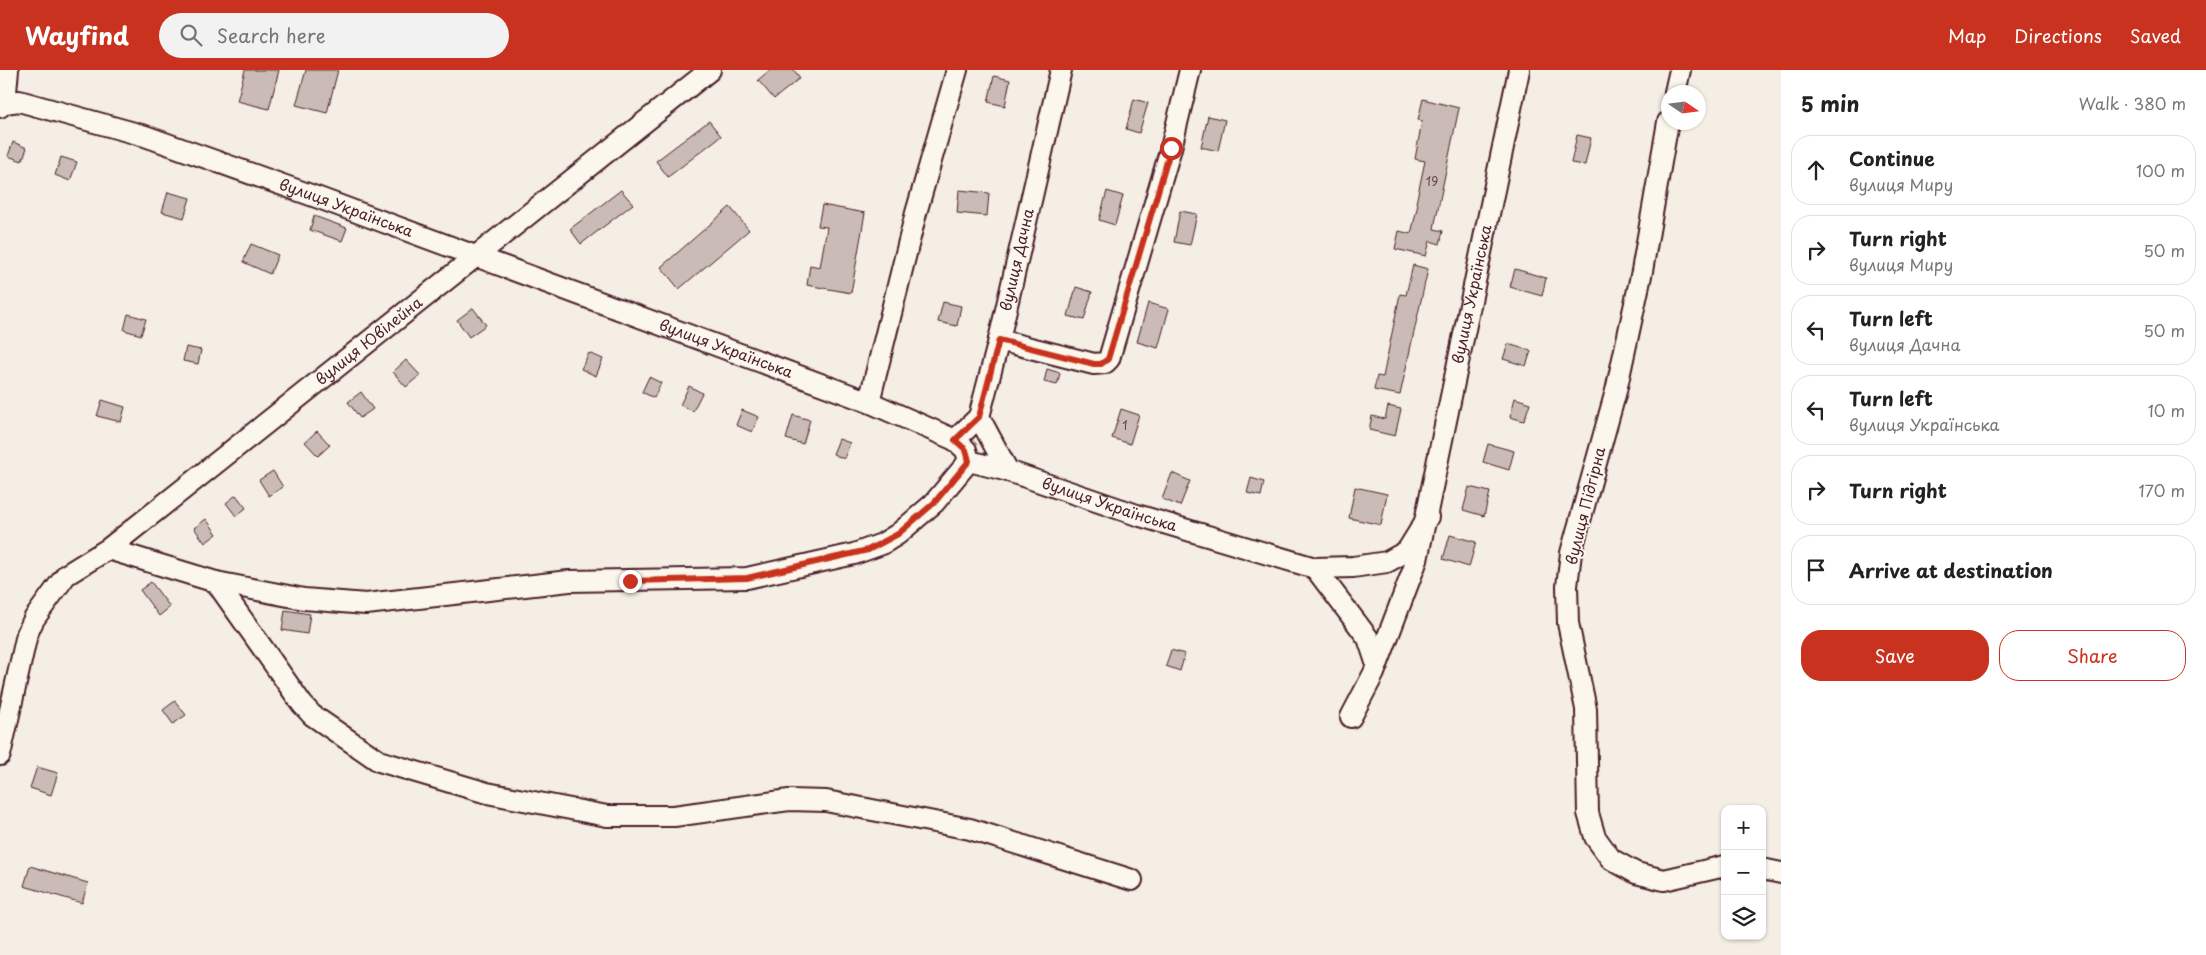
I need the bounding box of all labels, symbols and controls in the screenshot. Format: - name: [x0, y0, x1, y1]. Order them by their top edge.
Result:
- search box: [159, 13, 509, 58]
- text: Wayfind: [25, 17, 129, 53]
- icon: search: [177, 21, 205, 49]
- text: Search here: [217, 21, 325, 49]
- text: Map: [1948, 22, 1986, 49]
- text: Directions: [2014, 22, 2102, 49]
- text: Saved: [2130, 22, 2181, 49]
- north arrow: [1661, 85, 1706, 130]
- text: 5 min: [1801, 87, 1859, 119]
- text: Walk · 380 m: [2079, 91, 2186, 115]
- route start: [1160, 137, 1183, 160]
- text: Continue: [1849, 144, 1935, 172]
- icon: ahead: [1802, 156, 1830, 184]
- text: 100 m: [2136, 158, 2185, 182]
- street label: вулиця Українська: [276, 172, 418, 242]
- house number: 19: [1426, 172, 1438, 190]
- text: вулиця Миру: [1849, 172, 1953, 196]
- street label: вулиця Дачна: [993, 205, 1039, 313]
- street label: вулиця Українська: [1445, 222, 1497, 365]
- text: Turn right: [1849, 224, 1947, 252]
- icon: right: [1802, 236, 1830, 264]
- text: 50 m: [2144, 238, 2185, 262]
- text: вулиця Миру: [1849, 252, 1953, 276]
- street label: вулиця Ювілейна: [310, 290, 427, 390]
- text: Turn left: [1849, 304, 1933, 332]
- street label: вулиця Українська: [656, 312, 797, 383]
- icon: left: [1802, 316, 1830, 344]
- text: 50 m: [2144, 318, 2185, 342]
- text: вулиця Дачна: [1849, 332, 1961, 356]
- text: Turn left: [1849, 384, 1933, 412]
- icon: left: [1802, 396, 1830, 424]
- text: 10 m: [2148, 398, 2185, 422]
- text: вулиця Українська: [1849, 412, 2000, 436]
- house number: 1: [1122, 416, 1128, 434]
- street label: вулиця Підгірна: [1559, 444, 1610, 567]
- street label: вулиця Українська: [1039, 470, 1181, 537]
- icon: right: [1802, 476, 1830, 504]
- text: Turn right: [1849, 476, 1947, 504]
- text: 170 m: [2139, 478, 2185, 502]
- icon: arrive: [1802, 556, 1830, 584]
- text: Arrive at destination: [1849, 556, 2053, 584]
- route end: [619, 570, 642, 593]
- button: Save: [1801, 630, 1989, 681]
- button: Share: [1999, 630, 2186, 681]
- map controls: [1721, 805, 1766, 940]
- button: +: [1721, 805, 1766, 850]
- button: −: [1721, 850, 1766, 895]
- button: layers: [1721, 895, 1766, 940]

